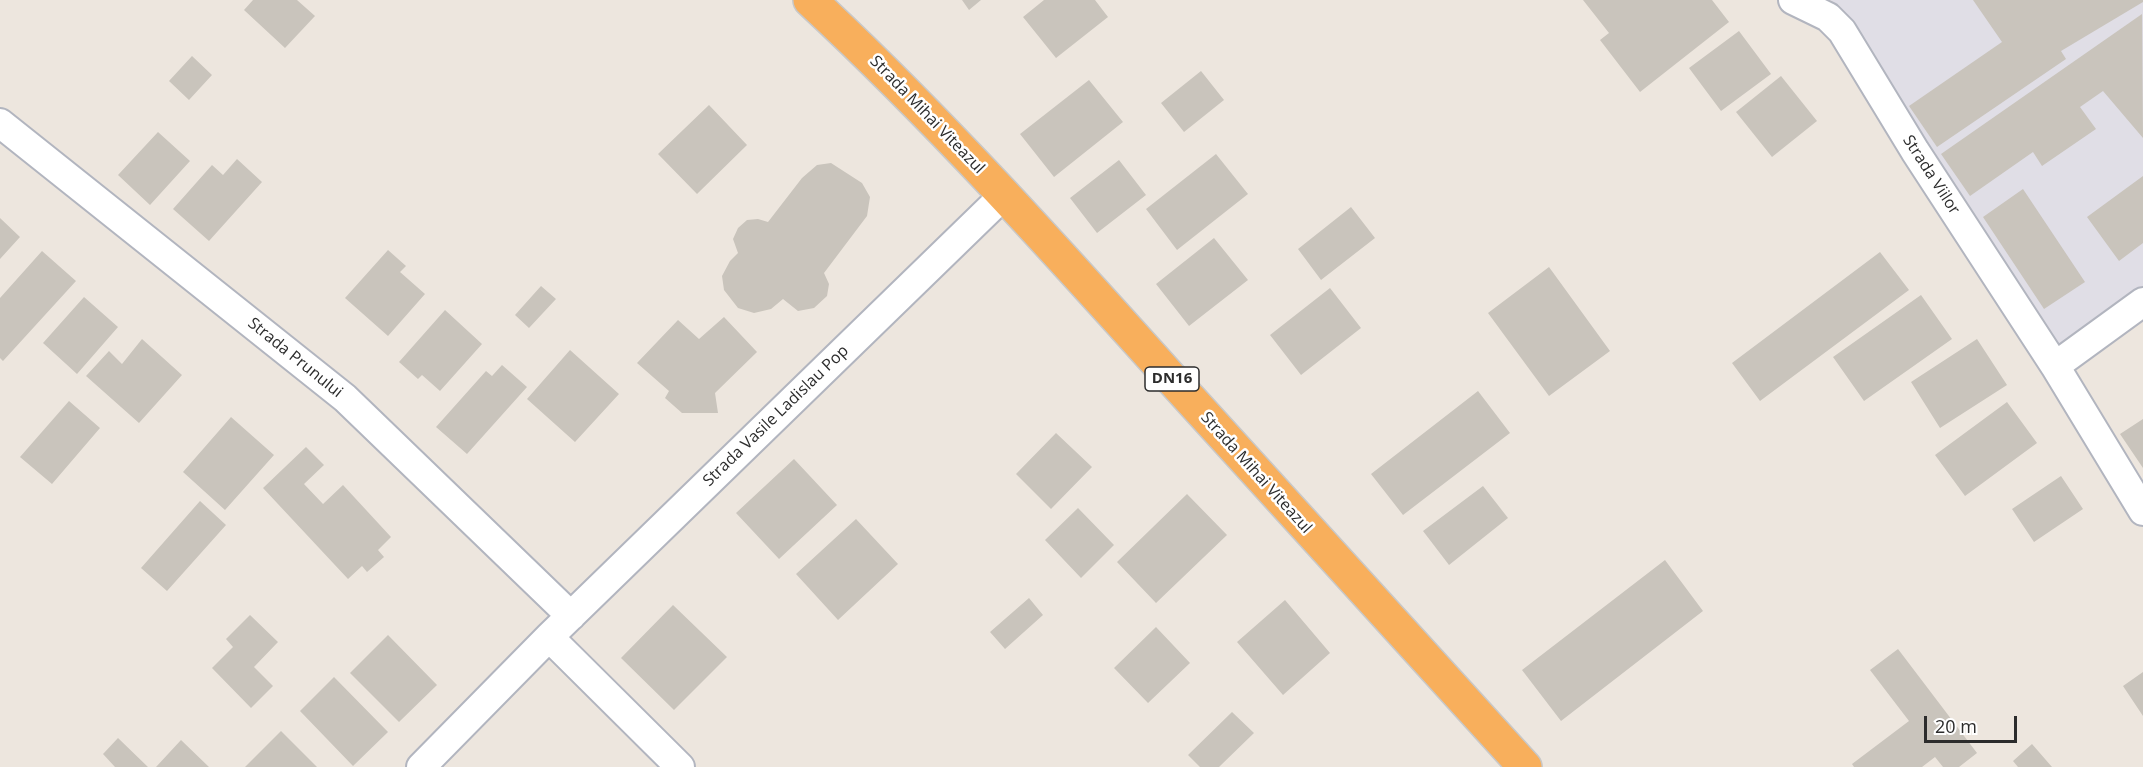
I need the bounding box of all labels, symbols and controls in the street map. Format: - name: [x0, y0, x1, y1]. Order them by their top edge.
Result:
- street label: Strada Mihai Viteazul: [866, 52, 988, 178]
- street label: Strada Viilor: [1898, 132, 1964, 218]
- street label: Strada Prunului: [244, 314, 346, 402]
- street label: Strada Vasile Ladislau Pop: [699, 341, 853, 491]
- road number: DN16: [1145, 367, 1199, 391]
- street label: Strada Mihai Viteazul: [1196, 408, 1316, 538]
- scale bar: [1927, 704, 2020, 742]
- text: 20 m: [1935, 714, 1977, 738]

